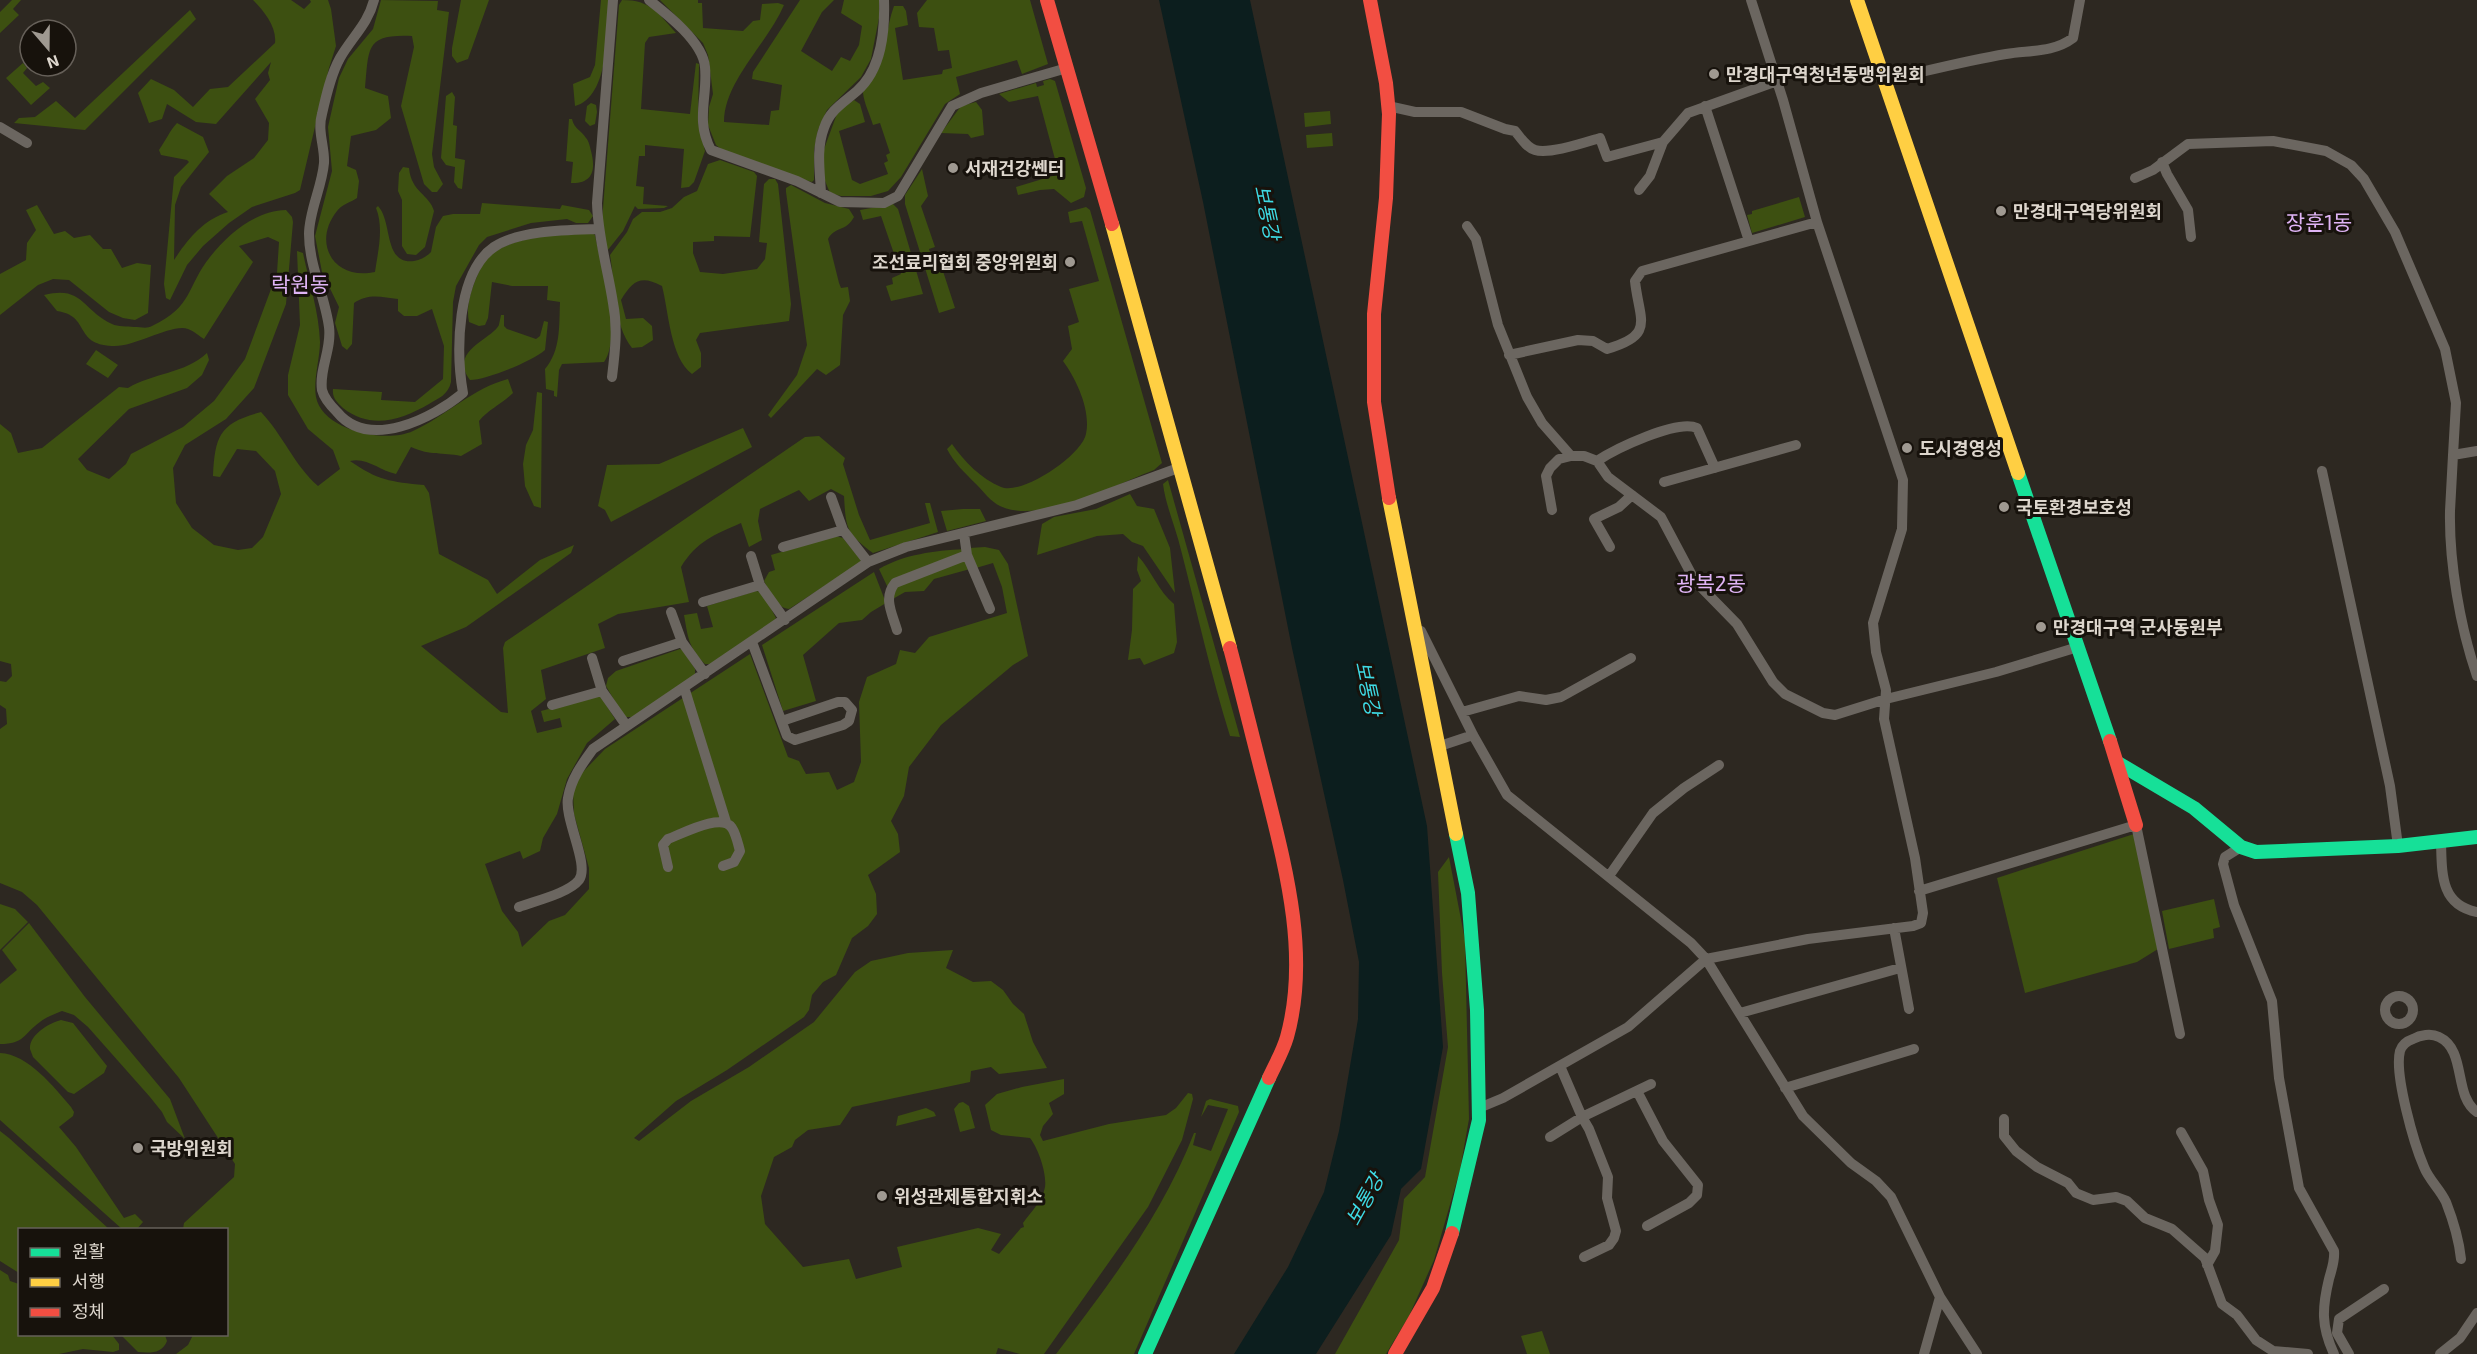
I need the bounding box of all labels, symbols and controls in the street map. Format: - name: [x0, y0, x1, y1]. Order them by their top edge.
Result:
- north arrow: [18, 18, 78, 78]
- text: N: [45, 52, 62, 73]
- place label: 만경대구역청년동맹위원회: [1726, 63, 1925, 85]
- marker: 만경대구역청년동맹위원회: [1707, 67, 1721, 81]
- place label: 서재건강쎈터: [965, 157, 1064, 179]
- marker: 서재건강쎈터: [946, 161, 960, 175]
- water label: 보통강: [1251, 183, 1286, 244]
- place label: 만경대구역당위원회: [2013, 200, 2162, 222]
- marker: 만경대구역당위원회: [1994, 204, 2008, 218]
- district label: 장훈1동: [2286, 209, 2352, 234]
- place label: 조선료리협회 중앙위원회: [872, 251, 1058, 273]
- marker: 조선료리협회 중앙위원회: [1063, 255, 1077, 269]
- district label: 락원동: [271, 271, 329, 296]
- place label: 도시경영성: [1919, 437, 2002, 459]
- marker: 도시경영성: [1900, 441, 1914, 455]
- place label: 국토환경보호성: [2016, 496, 2132, 518]
- marker: 국토환경보호성: [1997, 500, 2011, 514]
- district label: 광복2동: [1676, 570, 1746, 595]
- place label: 만경대구역 군사동원부: [2053, 616, 2223, 638]
- marker: 만경대구역 군사동원부: [2034, 620, 2048, 634]
- water label: 보통강: [1352, 659, 1387, 720]
- place label: 국방위원회: [150, 1137, 233, 1159]
- marker: 국방위원회: [131, 1141, 145, 1155]
- water label: 보통강: [1340, 1167, 1389, 1229]
- place label: 위성관제통합지휘소: [894, 1185, 1043, 1207]
- marker: 위성관제통합지휘소: [875, 1189, 889, 1203]
- legend: [18, 1228, 228, 1336]
- text: 원활: [72, 1240, 105, 1262]
- text: 서행: [72, 1270, 105, 1292]
- text: 정체: [72, 1300, 105, 1322]

